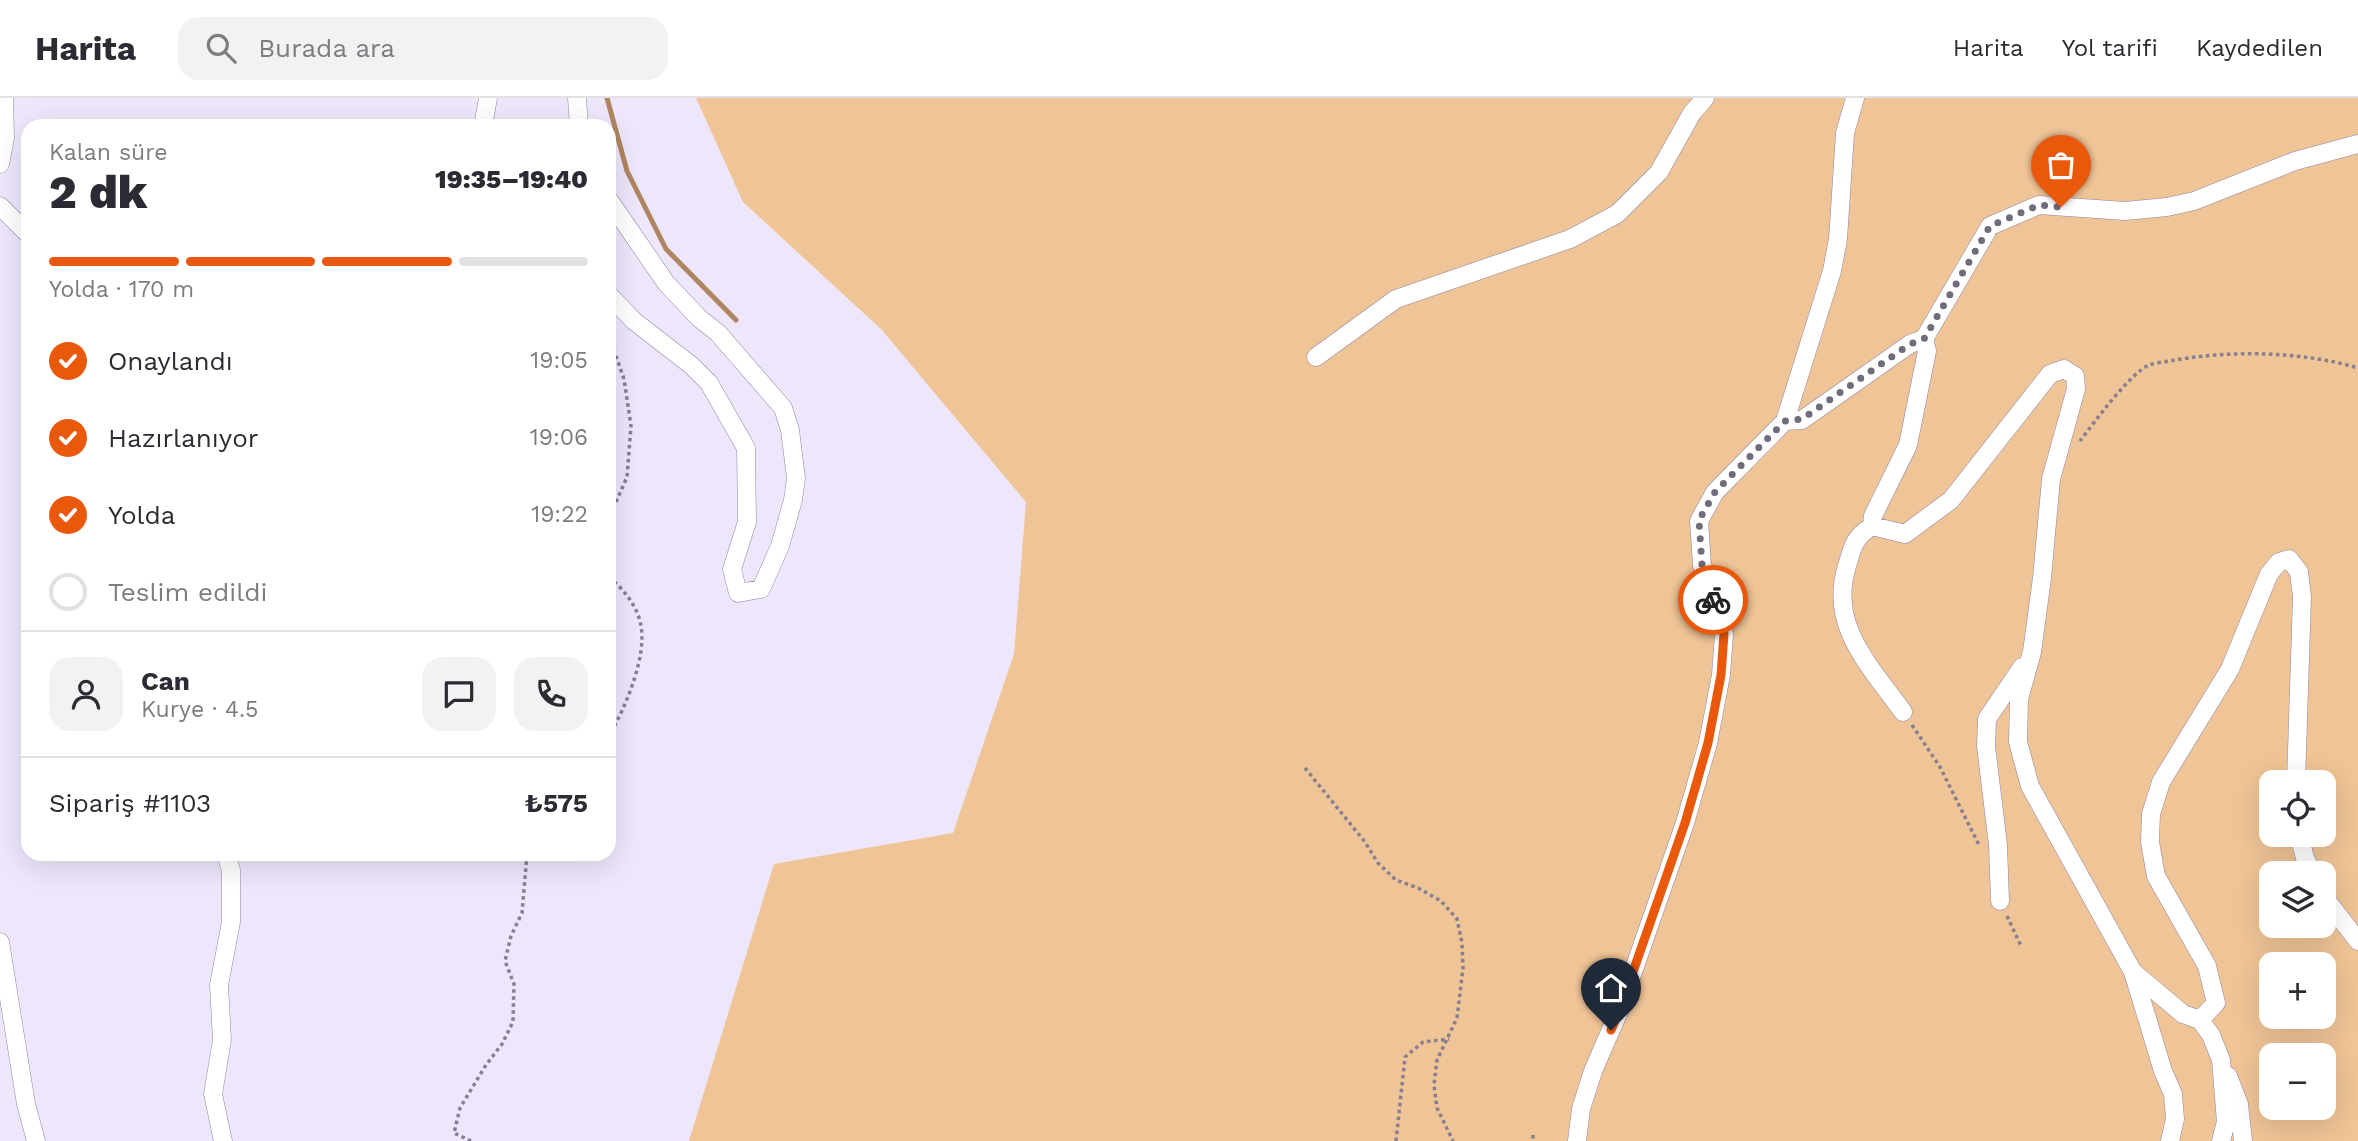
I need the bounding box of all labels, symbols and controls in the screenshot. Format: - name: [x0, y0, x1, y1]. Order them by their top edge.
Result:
- search box: [178, 17, 668, 80]
- text: Harita: [35, 29, 136, 68]
- icon: search: [202, 29, 240, 67]
- text: Burada ara: [258, 33, 395, 63]
- text: Harita: [1953, 34, 2024, 62]
- text: Yol tarifi: [2062, 34, 2158, 62]
- text: Kaydedilen: [2196, 34, 2323, 62]
- pin: [2031, 135, 2091, 207]
- text: Kalan süre: [49, 139, 168, 166]
- icon: bag: [2042, 146, 2080, 184]
- text: 19:35–19:40: [435, 164, 588, 194]
- text: 2 dk: [49, 165, 147, 219]
- text: Yolda · 170 m: [49, 276, 194, 303]
- icon: check: [49, 342, 87, 380]
- text: Onaylandı: [108, 346, 233, 376]
- text: 19:05: [530, 347, 588, 374]
- icon: check: [49, 419, 87, 457]
- text: Hazırlanıyor: [108, 423, 258, 453]
- text: 19:06: [530, 424, 588, 451]
- icon: check: [49, 496, 87, 534]
- text: Yolda: [108, 500, 176, 530]
- text: 19:22: [531, 501, 588, 528]
- courier: [1678, 565, 1748, 635]
- text: Teslim edildi: [108, 577, 267, 607]
- icon: bike: [1694, 581, 1732, 619]
- button: person: [49, 657, 123, 731]
- button: chat: [422, 657, 496, 731]
- button: phone: [514, 657, 588, 731]
- text: Can: [141, 666, 190, 696]
- text: Kurye · 4.5: [141, 696, 258, 723]
- map controls: [2259, 770, 2336, 1120]
- button: locate: [2259, 770, 2336, 847]
- text: Sipariş #1103: [49, 788, 211, 818]
- text: ₺575: [525, 788, 588, 818]
- button: layers: [2259, 861, 2336, 938]
- button: +: [2259, 952, 2336, 1029]
- pin: [1581, 958, 1641, 1030]
- icon: home: [1592, 969, 1630, 1007]
- button: −: [2259, 1043, 2336, 1120]

